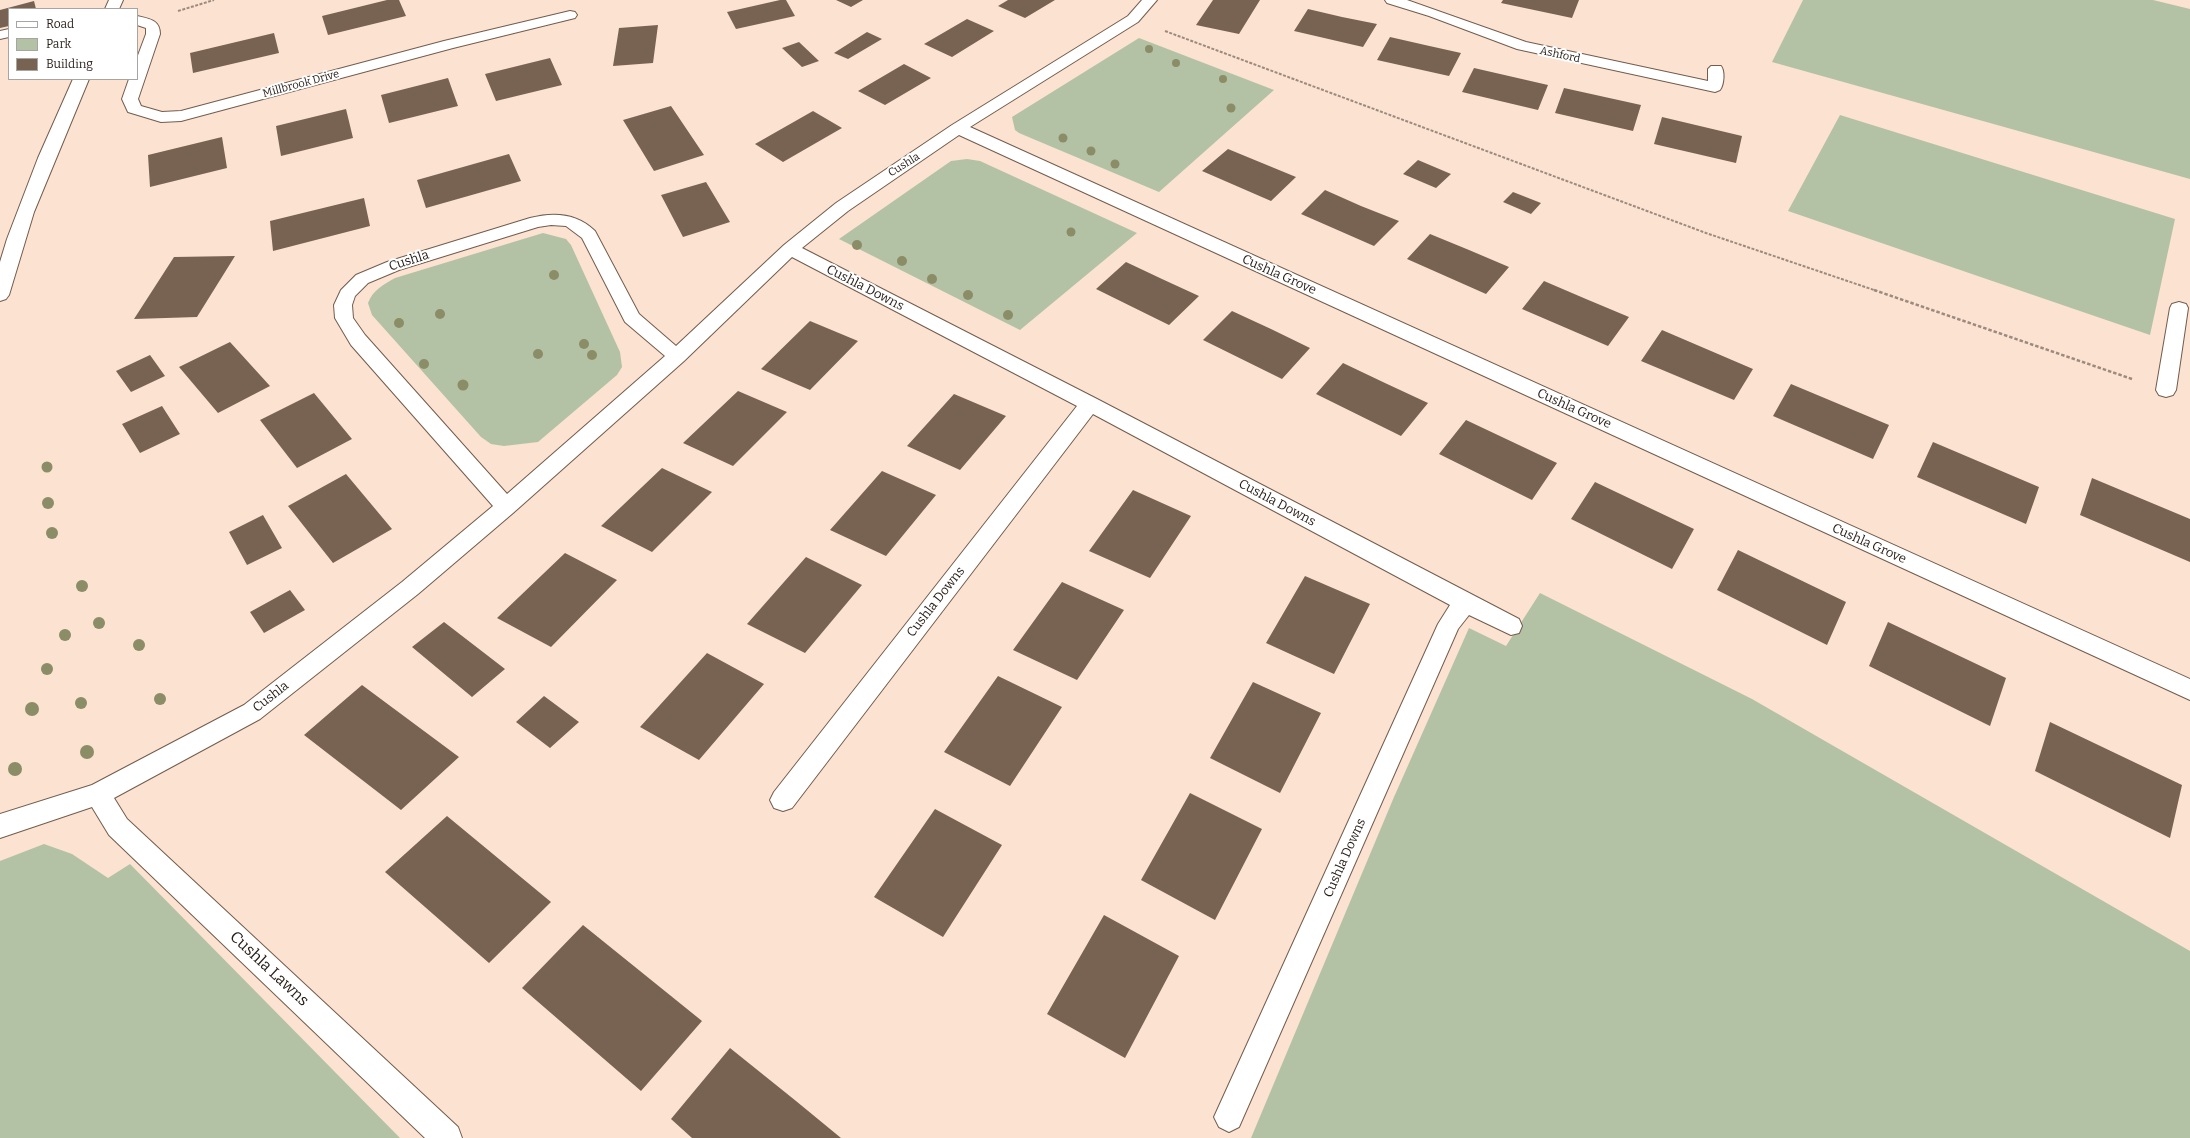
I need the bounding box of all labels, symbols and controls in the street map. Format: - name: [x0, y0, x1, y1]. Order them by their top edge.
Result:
- legend: [8, 8, 138, 80]
- text: Road: [46, 17, 74, 31]
- text: Park: [46, 37, 71, 51]
- street label: Ashford: [1539, 44, 1581, 66]
- text: Building: [46, 57, 93, 71]
- street label: Millbrook Drive: [261, 67, 341, 101]
- street label: Cushla: [886, 150, 922, 180]
- street label: Cushla: [387, 247, 431, 275]
- street label: Cushla Grove: [1239, 252, 1319, 298]
- street label: Cushla Downs: [824, 262, 906, 314]
- street label: Cushla Grove: [1534, 386, 1614, 432]
- street label: Cushla Downs: [1236, 476, 1318, 530]
- street label: Cushla Grove: [1829, 521, 1909, 567]
- street label: Cushla Downs: [904, 564, 968, 640]
- street label: Cushla: [250, 678, 292, 716]
- street label: Cushla Downs: [1321, 816, 1369, 900]
- street label: Cushla Lawns: [225, 927, 313, 1011]

